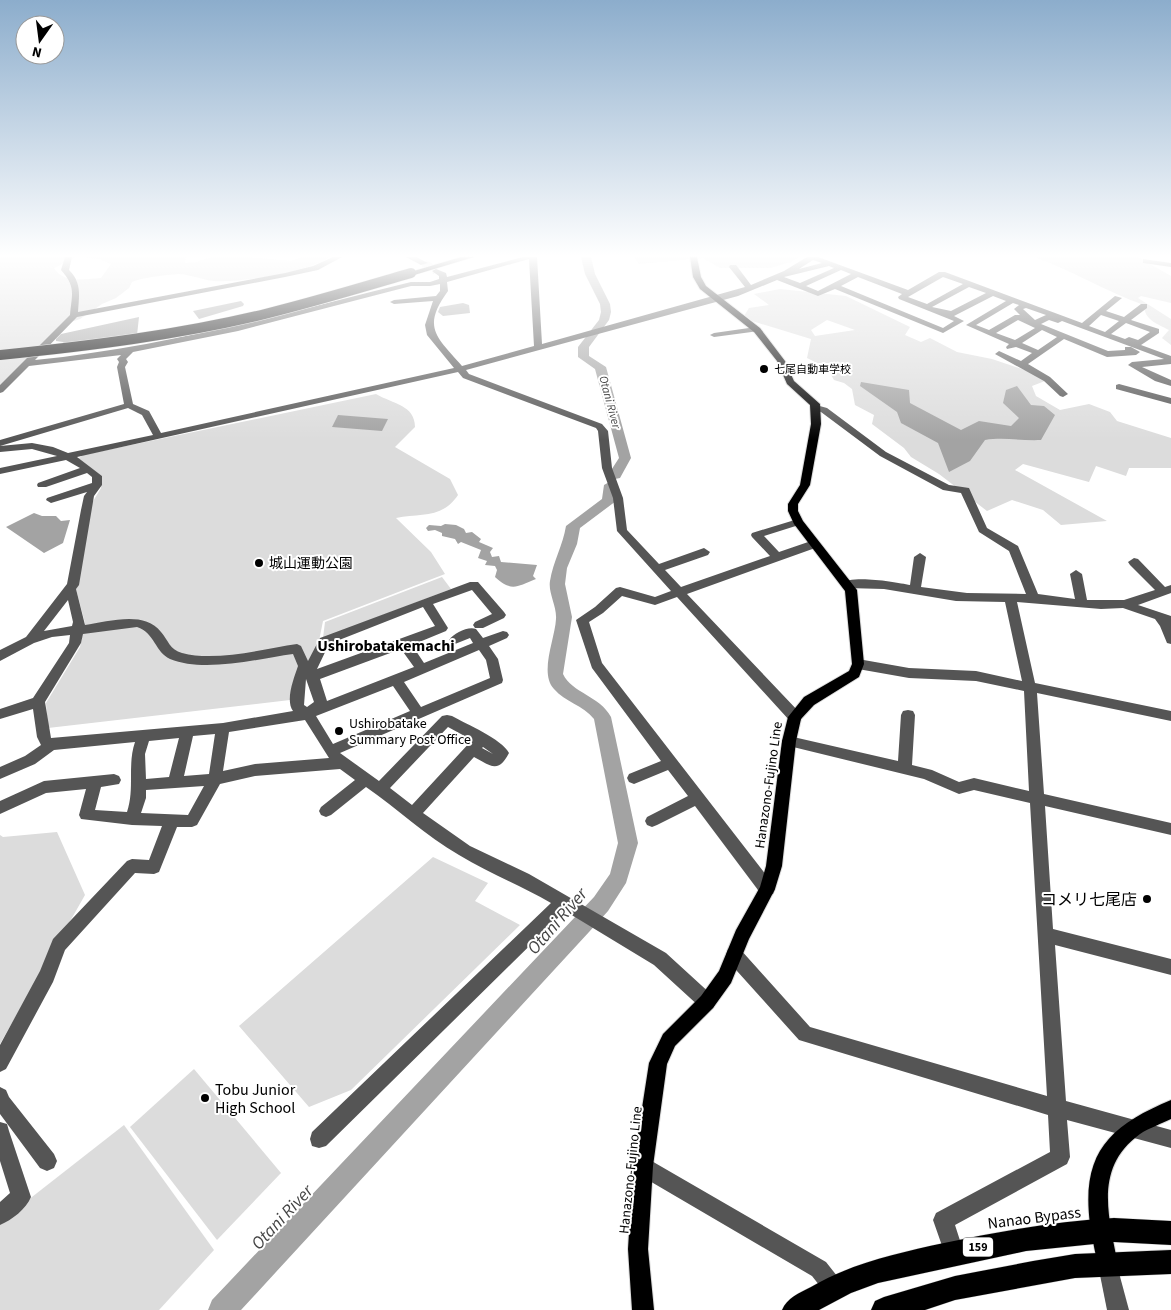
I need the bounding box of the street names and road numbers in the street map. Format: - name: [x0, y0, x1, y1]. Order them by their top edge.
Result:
- street label: Hanazono-Fujino Line: [750, 720, 788, 850]
- street label: Hanazono-Fujino Line: [614, 1105, 648, 1235]
- street label: Nanao Bypass: [986, 1201, 1082, 1235]
- road number: 159: [963, 1238, 993, 1256]

